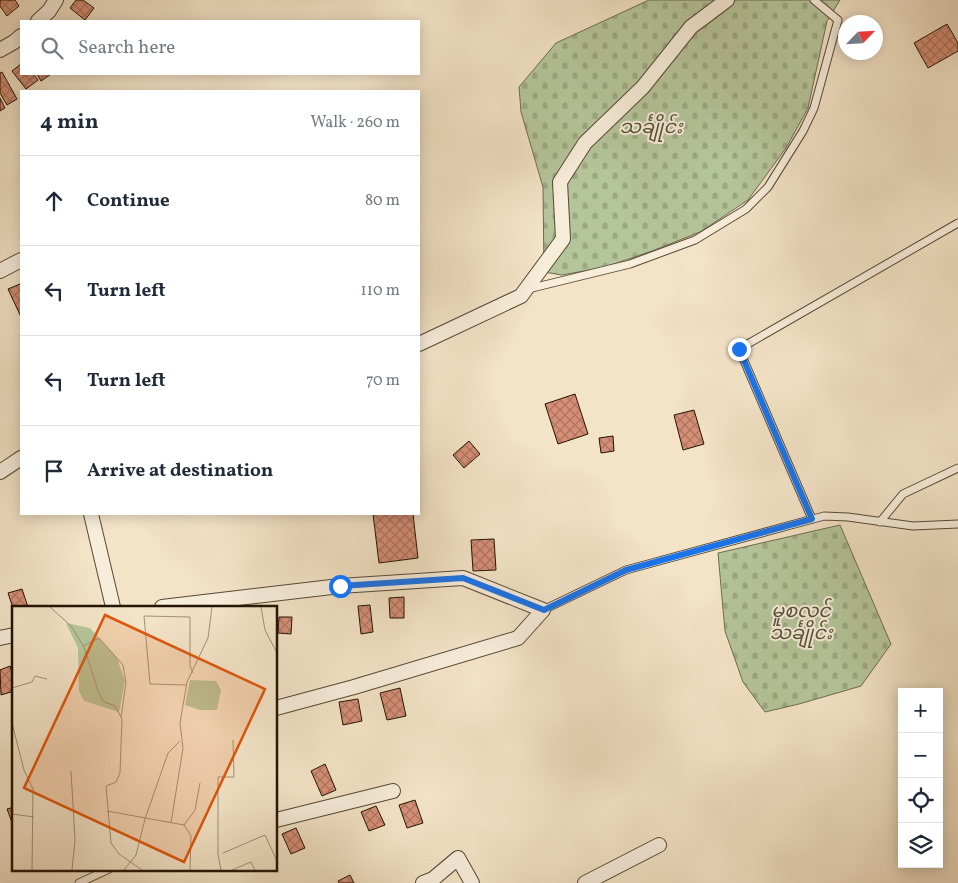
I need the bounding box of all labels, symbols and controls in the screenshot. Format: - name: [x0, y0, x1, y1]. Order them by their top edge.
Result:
- north arrow: [838, 15, 883, 60]
- search box: [20, 20, 420, 75]
- icon: search: [38, 34, 66, 62]
- text: Search here: [78, 35, 175, 61]
- text: 4 min: [40, 108, 99, 137]
- text: Walk · 260 m: [310, 112, 400, 134]
- park label: သင်္ချိုင်း: [619, 113, 684, 142]
- icon: ahead: [40, 187, 68, 215]
- text: Continue: [87, 188, 170, 214]
- text: 80 m: [365, 190, 400, 212]
- icon: left: [40, 277, 68, 305]
- text: Turn left: [87, 278, 166, 304]
- text: 110 m: [361, 280, 400, 302]
- route end: [728, 338, 751, 361]
- icon: left: [40, 367, 68, 395]
- text: Turn left: [87, 368, 166, 394]
- text: 70 m: [366, 370, 400, 392]
- icon: arrive: [40, 457, 68, 485]
- text: Arrive at destination: [87, 458, 273, 484]
- route start: [329, 575, 352, 598]
- park label: မူစလင် သင်္ချိုင်း: [769, 597, 834, 648]
- inset map: [12, 606, 278, 870]
- map controls: [898, 688, 943, 868]
- button: +: [898, 688, 943, 733]
- button: −: [898, 733, 943, 778]
- button: locate: [898, 778, 943, 823]
- button: layers: [898, 823, 943, 868]

